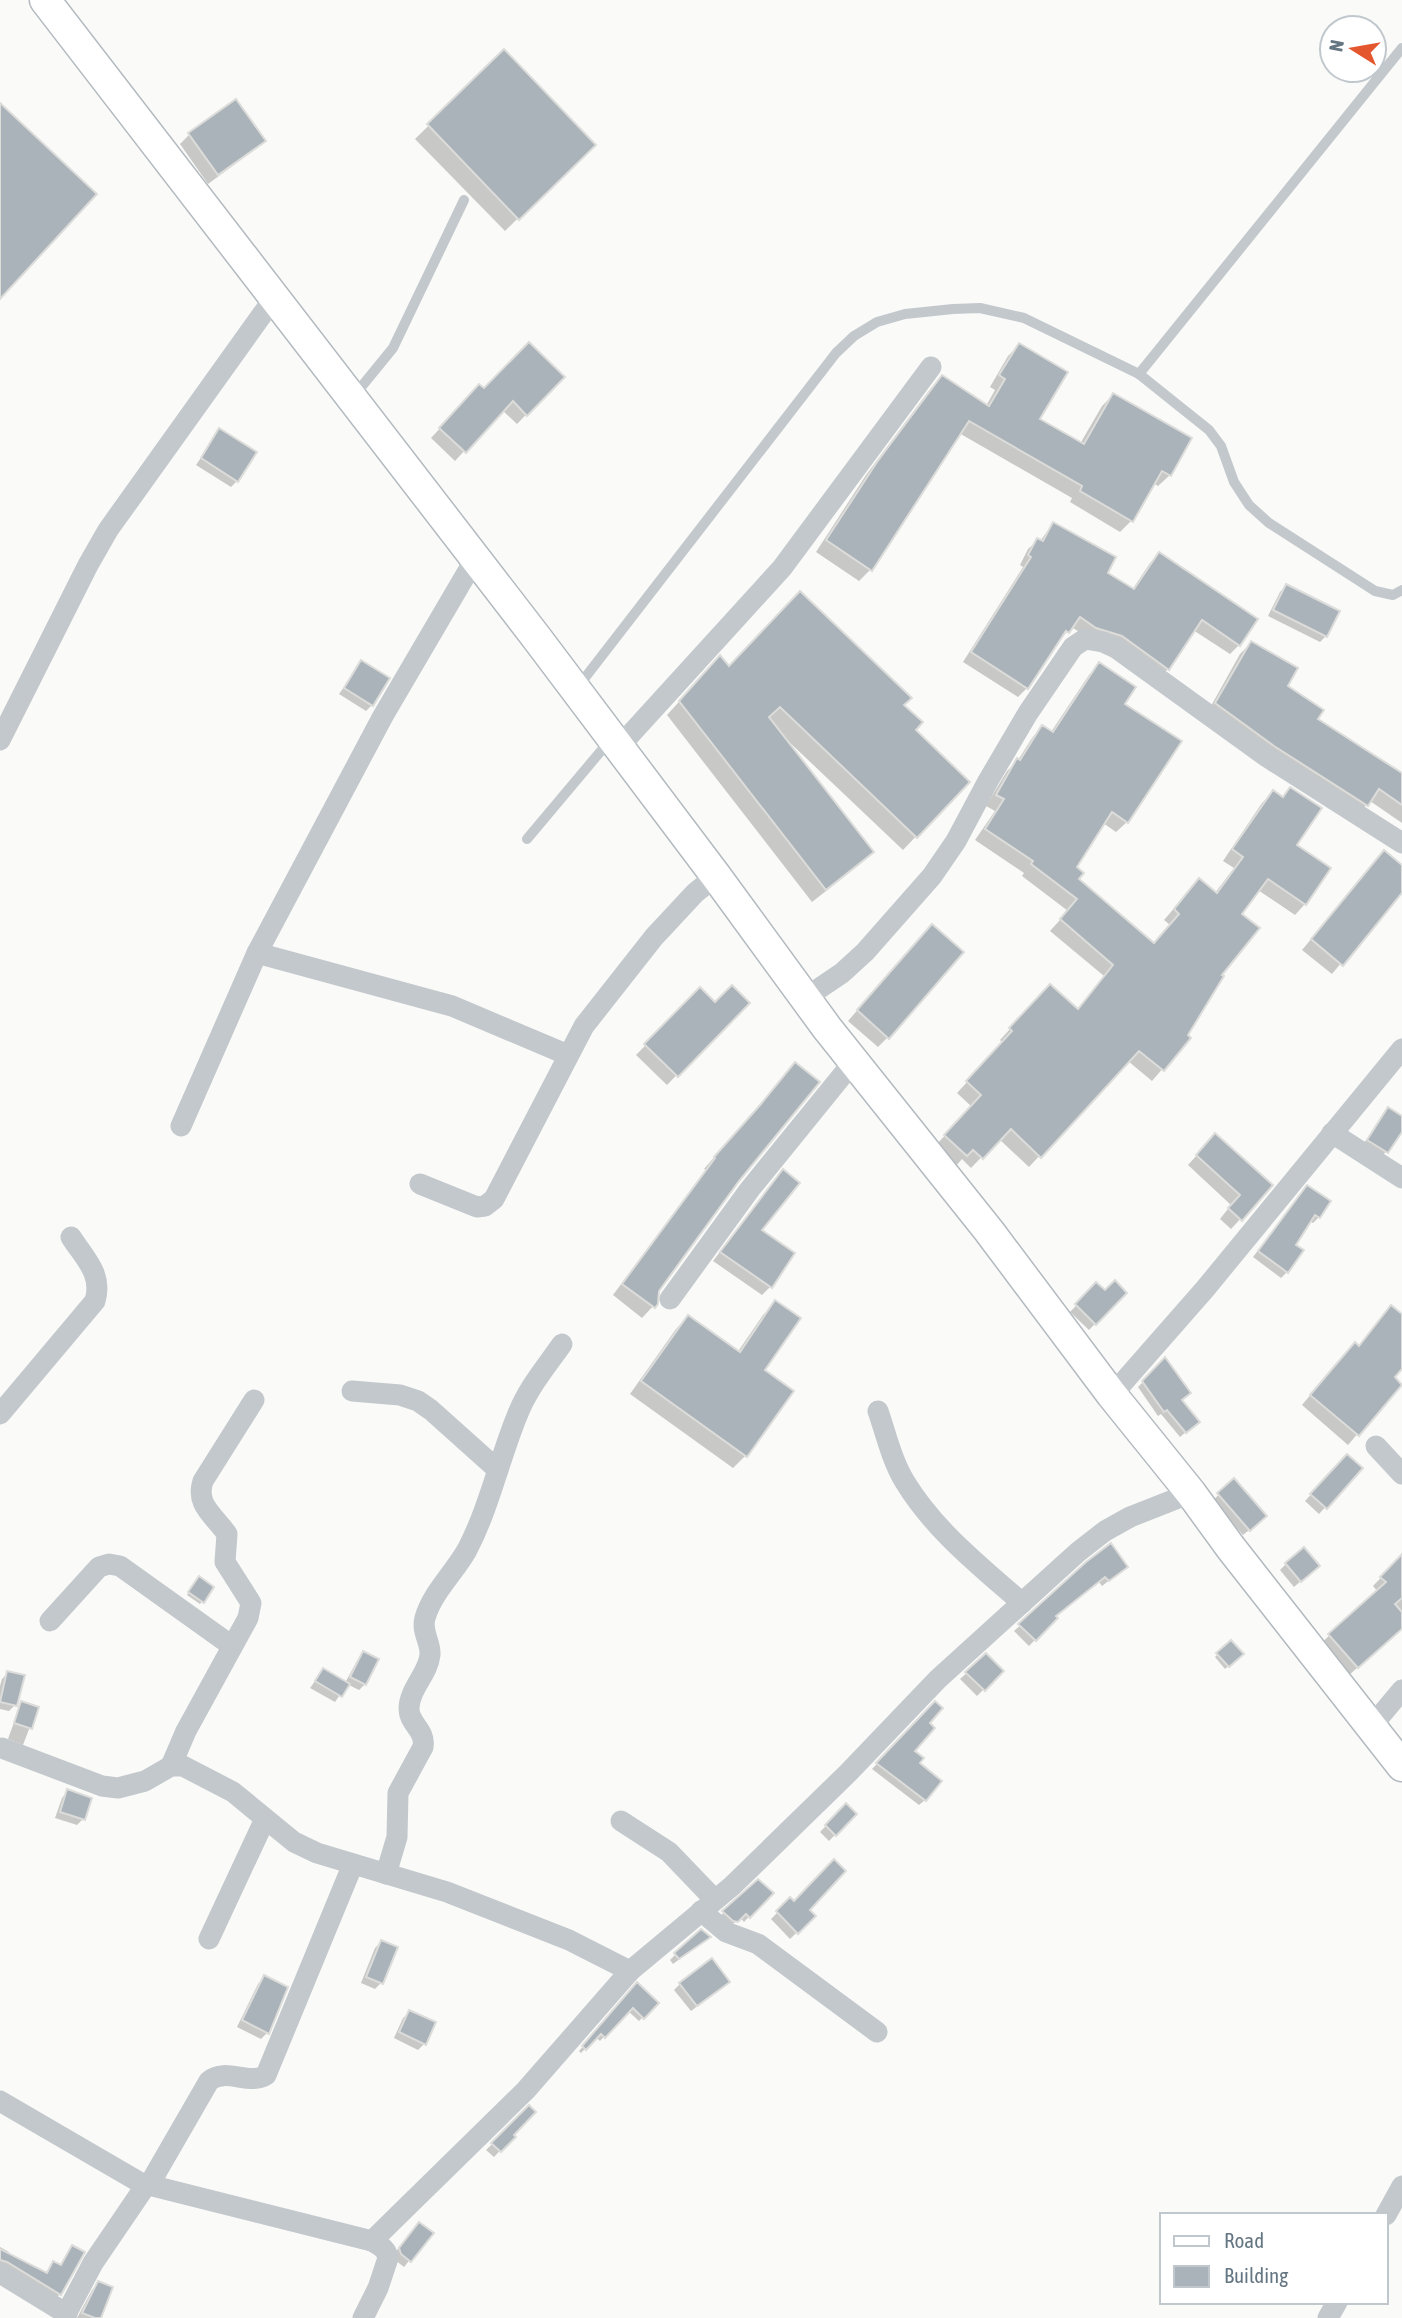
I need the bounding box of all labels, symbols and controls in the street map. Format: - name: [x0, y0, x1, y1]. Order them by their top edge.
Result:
- north arrow: [1318, 14, 1388, 84]
- text: N: [1324, 38, 1348, 53]
- legend: [1160, 2213, 1388, 2304]
- text: Road: [1224, 2228, 1264, 2252]
- text: Building: [1224, 2263, 1288, 2287]

